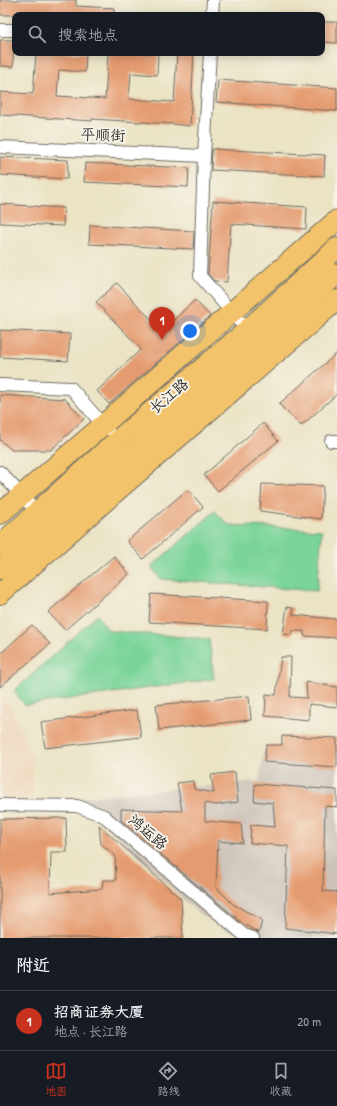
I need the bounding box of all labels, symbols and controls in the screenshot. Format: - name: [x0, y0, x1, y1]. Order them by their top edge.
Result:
- search box: [12, 12, 325, 56]
- icon: search: [26, 23, 48, 45]
- text: 搜索地点: [58, 24, 118, 45]
- street label: 平顺街: [80, 123, 126, 146]
- pin: 1: [149, 307, 175, 340]
- your location: [180, 321, 200, 341]
- street label: 长江路: [145, 373, 193, 418]
- street label: 鸿运路: [124, 809, 172, 854]
- text: 附近: [16, 953, 50, 976]
- text: 招商证券大厦: [54, 1001, 144, 1022]
- text: 1: [27, 1012, 31, 1030]
- text: 20 m: [297, 1012, 321, 1030]
- text: 地点 · 长江路: [54, 1022, 128, 1040]
- tab: 地图: [45, 1060, 67, 1098]
- tab: 路线: [157, 1060, 179, 1098]
- tab: 收藏: [270, 1060, 292, 1098]

